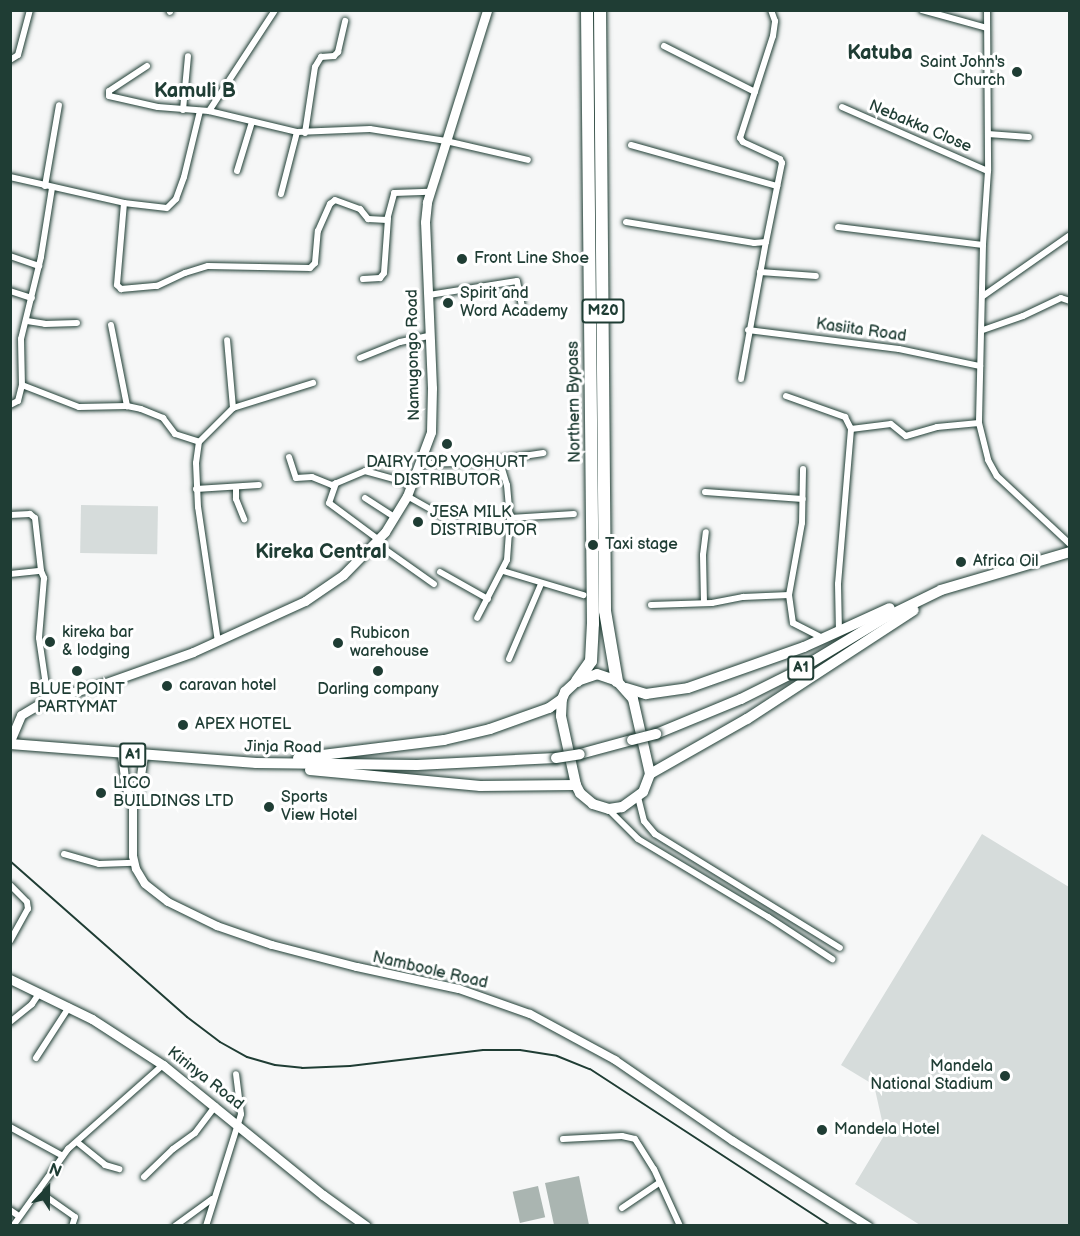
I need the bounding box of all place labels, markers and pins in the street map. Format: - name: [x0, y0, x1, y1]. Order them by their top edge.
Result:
- place label: Saint John's Church: [919, 53, 1005, 91]
- marker: Saint John's Church: [1010, 65, 1024, 79]
- place label: Front Line Shoe: [474, 249, 589, 269]
- marker: Front Line Shoe: [455, 252, 469, 266]
- place label: Spirit and Word Academy: [460, 284, 568, 322]
- marker: Spirit and Word Academy: [441, 296, 455, 310]
- marker: DAIRY TOP YOGHURT DISTRIBUTOR: [440, 437, 454, 451]
- place label: DAIRY TOP YOGHURT DISTRIBUTOR: [365, 453, 529, 491]
- place label: JESA MILK DISTRIBUTOR: [430, 503, 537, 541]
- marker: JESA MILK DISTRIBUTOR: [411, 515, 425, 529]
- place label: Taxi stage: [605, 535, 678, 555]
- marker: Taxi stage: [586, 538, 600, 552]
- place label: Africa Oil: [973, 552, 1039, 572]
- marker: Africa Oil: [954, 555, 968, 569]
- place label: kireka bar & lodging: [62, 623, 133, 661]
- place label: Rubicon warehouse: [350, 624, 429, 662]
- marker: kireka bar & lodging: [43, 635, 57, 649]
- marker: Rubicon warehouse: [331, 636, 345, 650]
- marker: BLUE POINT PARTYMAT: [70, 664, 84, 678]
- marker: Darling company: [371, 664, 385, 678]
- place label: caravan hotel: [179, 676, 276, 696]
- marker: caravan hotel: [160, 679, 174, 693]
- place label: BLUE POINT PARTYMAT: [29, 680, 125, 718]
- place label: Darling company: [317, 680, 439, 700]
- place label: APEX HOTEL: [195, 715, 291, 735]
- marker: APEX HOTEL: [176, 718, 190, 732]
- place label: LICO BUILDINGS LTD: [113, 774, 234, 812]
- marker: LICO BUILDINGS LTD: [94, 786, 108, 800]
- place label: Sports View Hotel: [281, 788, 357, 826]
- marker: Sports View Hotel: [262, 800, 276, 814]
- place label: Mandela National Stadium: [870, 1057, 993, 1095]
- marker: Mandela National Stadium: [998, 1069, 1012, 1083]
- place label: Mandela Hotel: [834, 1120, 939, 1140]
- marker: Mandela Hotel: [815, 1123, 829, 1137]

